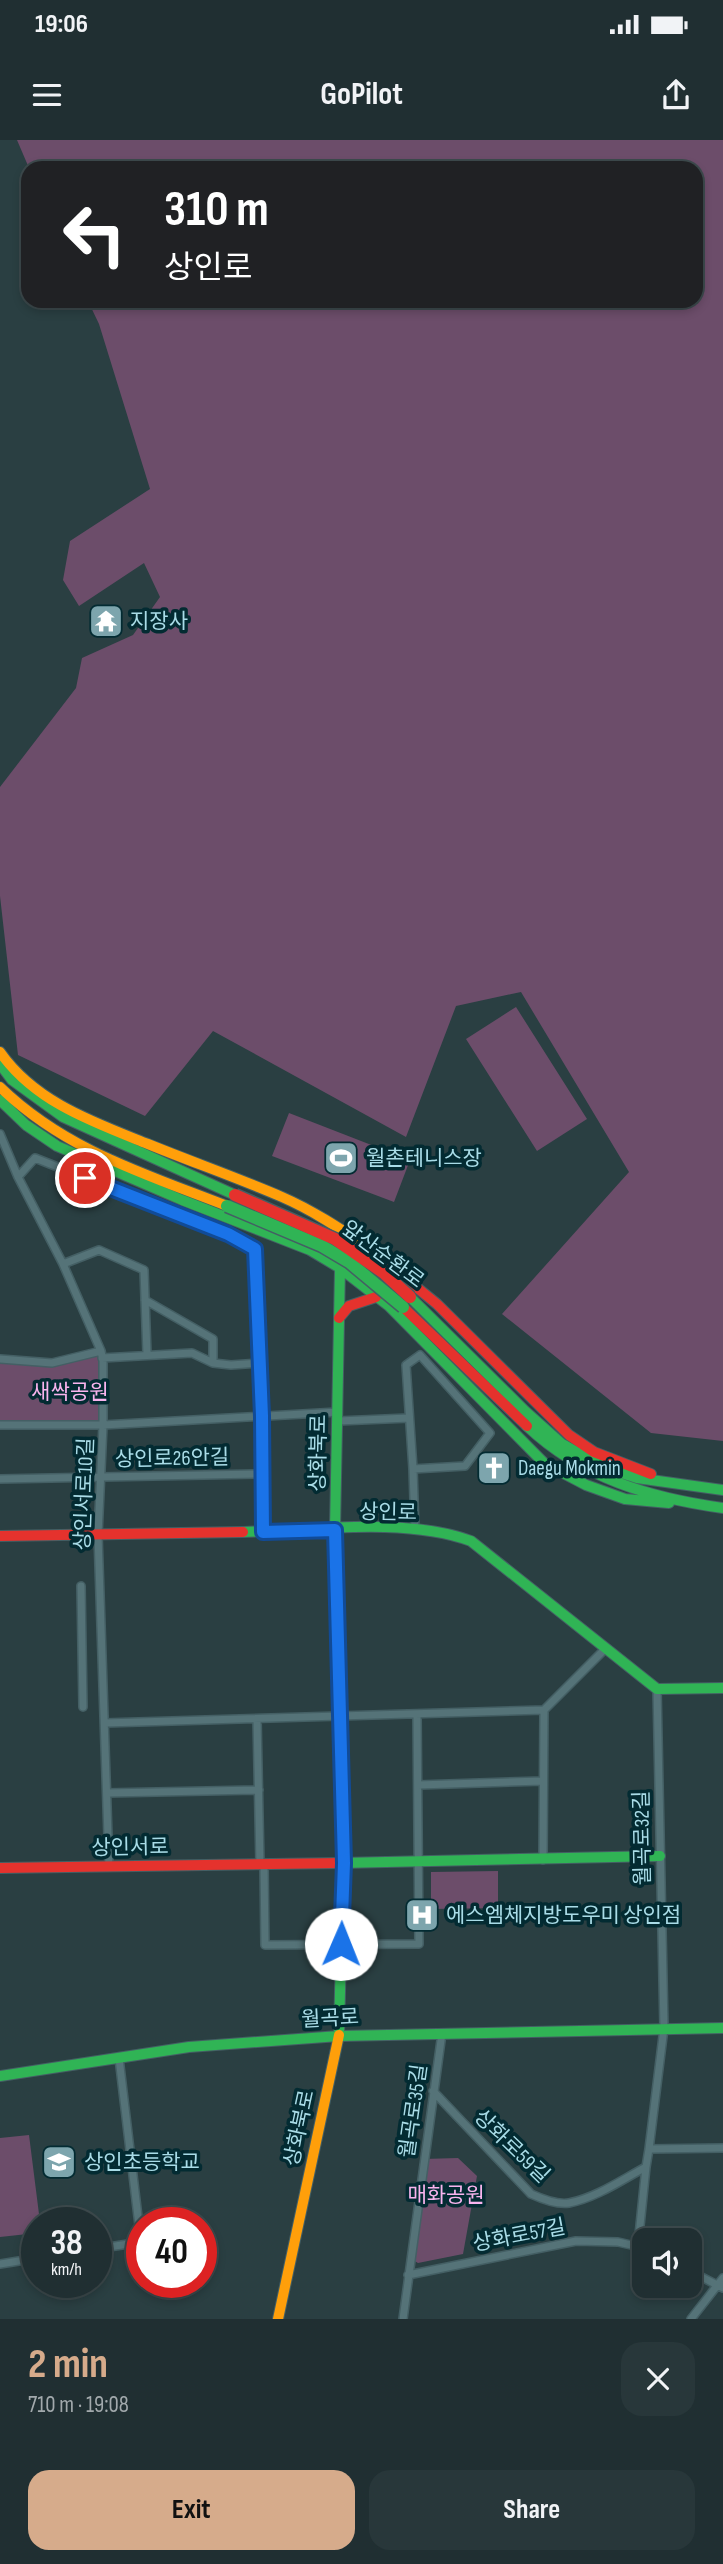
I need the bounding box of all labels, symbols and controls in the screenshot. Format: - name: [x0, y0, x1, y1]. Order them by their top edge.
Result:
- text: 19:06: [35, 9, 88, 40]
- text: GoPilot: [320, 75, 403, 114]
- icon: menu: [28, 76, 66, 114]
- icon: share: [657, 76, 695, 114]
- text: 310 m: [164, 181, 269, 240]
- icon: left: [49, 189, 140, 280]
- text: 상인로: [164, 249, 252, 288]
- temple icon: 지장사: [87, 602, 125, 640]
- place label: 지장사: [130, 609, 188, 634]
- sports icon: 월촌테니스장: [322, 1139, 360, 1177]
- place label: 월촌테니스장: [366, 1146, 482, 1171]
- pin: [55, 1148, 115, 1208]
- icon: arrive: [66, 1159, 104, 1197]
- street label: 앞산순환로: [337, 1215, 429, 1293]
- park label: 새싹공원: [31, 1380, 109, 1405]
- street label: 상화북로: [305, 1414, 332, 1492]
- street label: 상인서로10길: [70, 1437, 99, 1551]
- street label: 상인로26안길: [115, 1445, 229, 1472]
- church icon: Daegu Mokmin: [475, 1449, 513, 1487]
- place label: Daegu Mokmin: [518, 1456, 621, 1481]
- street label: 상인로: [359, 1499, 417, 1526]
- street label: 월곡로32길: [629, 1790, 656, 1886]
- street label: 상인서로: [91, 1834, 169, 1861]
- hospital icon: 에스엠체지방도우미 상인점: [403, 1896, 441, 1934]
- place label: 에스엠체지방도우미 상인점: [446, 1903, 681, 1928]
- position arrow: [304, 1907, 378, 1981]
- street label: 월곡로: [300, 2004, 360, 2032]
- street label: 월곡로35길: [395, 2063, 432, 2160]
- street label: 상화북로: [279, 2088, 320, 2168]
- street label: 상화로59길: [469, 2104, 555, 2188]
- school or university icon: 상인초등학교: [40, 2143, 78, 2181]
- place label: 상인초등학교: [84, 2150, 200, 2175]
- park label: 매화공원: [407, 2183, 485, 2208]
- speed limit sign: 40: [126, 2207, 217, 2298]
- street label: 상화로57길: [471, 2214, 568, 2257]
- text: 38: [50, 2222, 83, 2265]
- map controls: [632, 2228, 702, 2298]
- button: sound: [632, 2228, 702, 2298]
- text: km/h: [51, 2259, 82, 2280]
- text: 2 min: [28, 2339, 108, 2390]
- button: close: [621, 2342, 695, 2416]
- text: 710 m · 19:08: [28, 2391, 129, 2419]
- button: Exit: [28, 2470, 355, 2550]
- button: Share: [369, 2470, 695, 2550]

